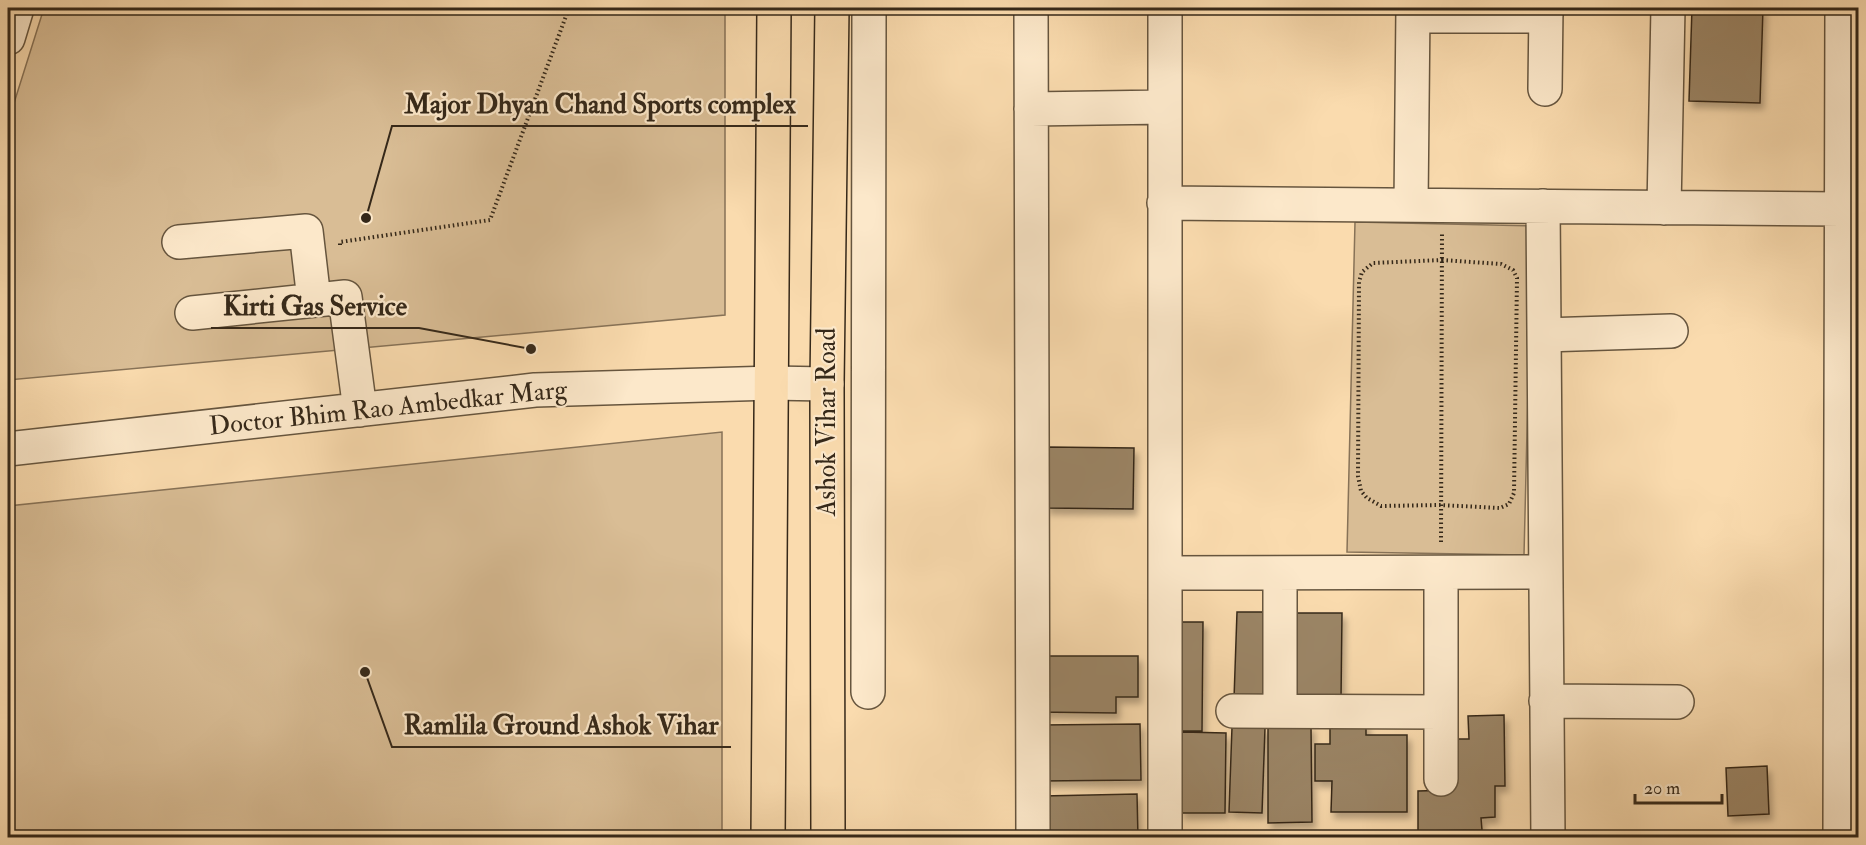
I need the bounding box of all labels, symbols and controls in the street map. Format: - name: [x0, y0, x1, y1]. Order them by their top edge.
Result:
- callout: Major Dhyan Chand Sports complex: [392, 81, 808, 126]
- text: Major Dhyan Chand Sports complex: [403, 88, 797, 122]
- callout: Kirti Gas Service: [211, 283, 419, 328]
- text: Kirti Gas Service: [223, 290, 408, 323]
- street label: Ashok Vihar Road: [811, 328, 843, 517]
- street label: Doctor Bhim Rao Ambedkar Marg: [207, 373, 570, 443]
- callout: Ramlila Ground Ashok Vihar: [392, 702, 731, 747]
- text: Ramlila Ground Ashok Vihar: [403, 709, 719, 742]
- scale bar: [1635, 767, 1722, 805]
- text: 20 m: [1644, 777, 1680, 800]

